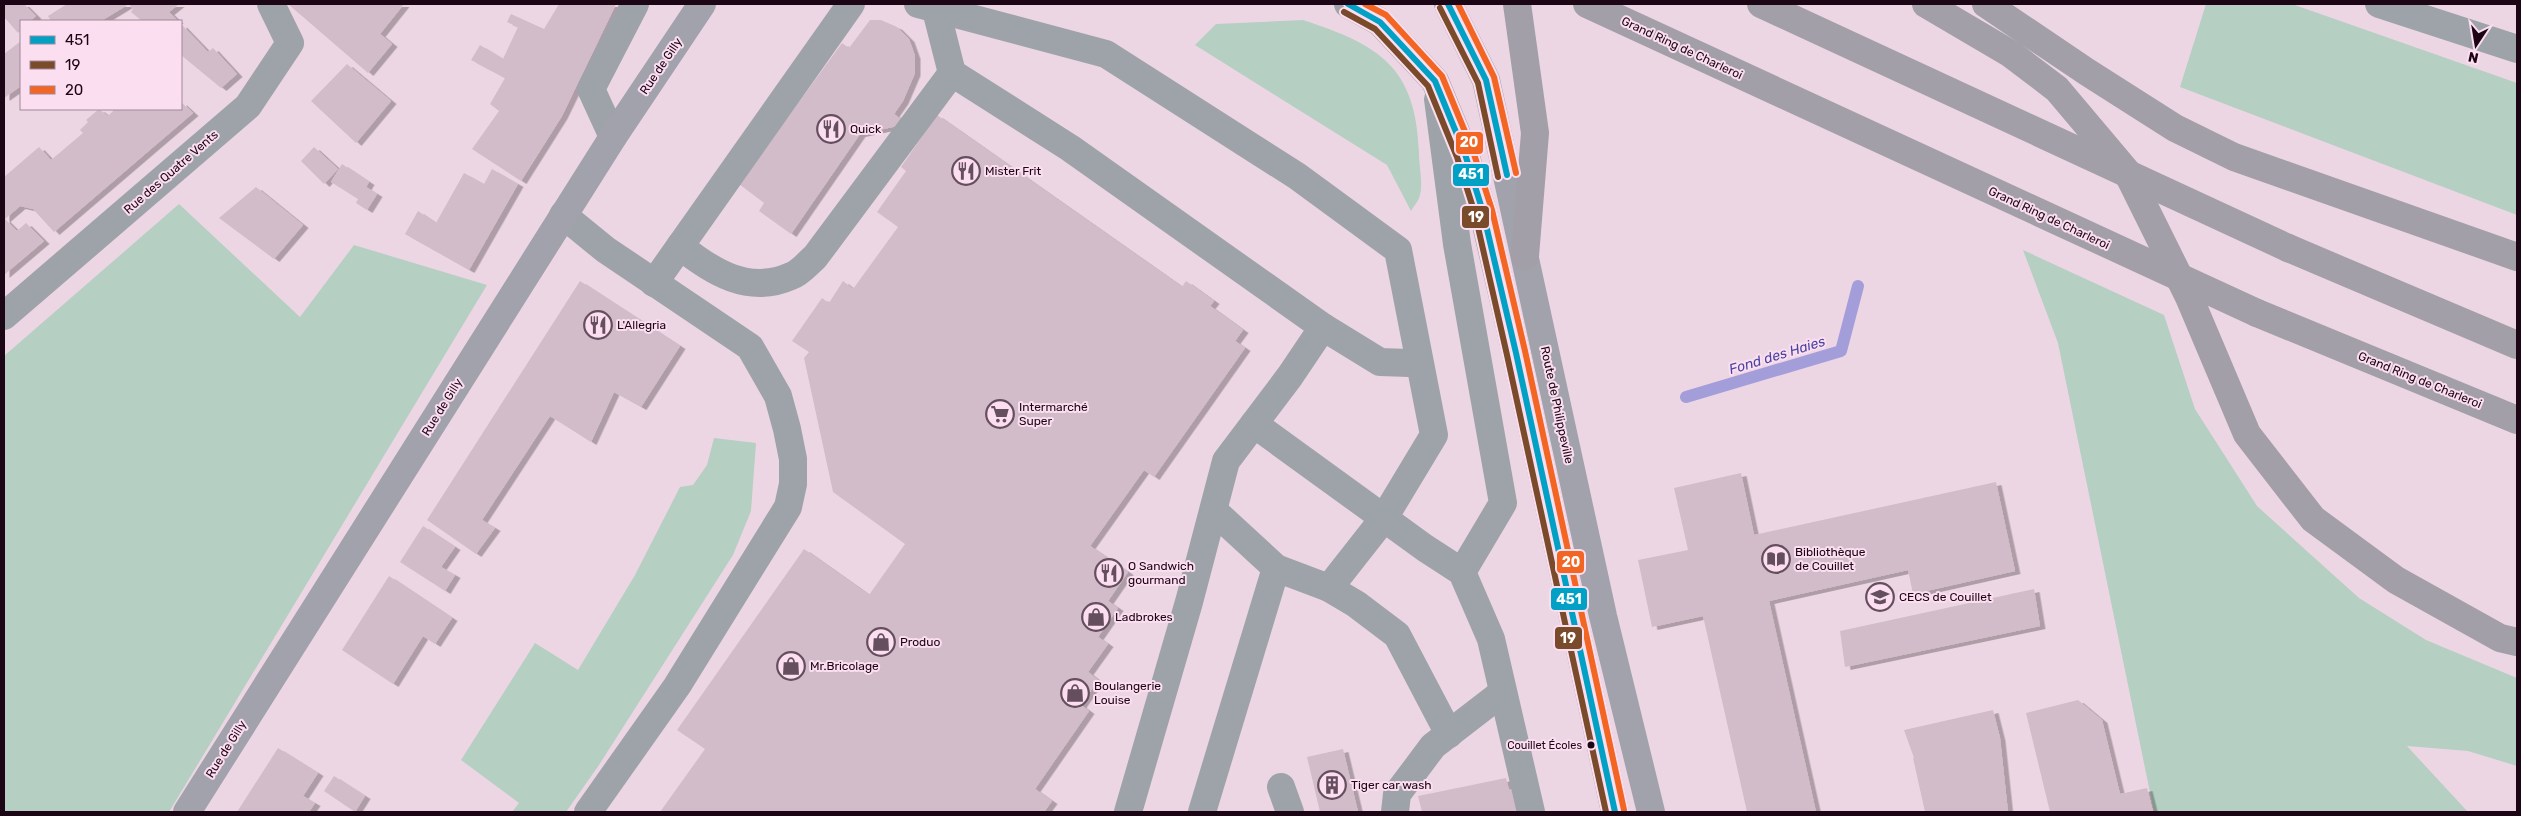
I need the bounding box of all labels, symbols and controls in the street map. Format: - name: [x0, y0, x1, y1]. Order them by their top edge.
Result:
- street label: Grand Ring de Charleroi: [1619, 14, 1745, 82]
- legend: [20, 20, 182, 110]
- north arrow: [2451, 20, 2501, 70]
- text: 451: [65, 31, 89, 49]
- street label: Rue de Gilly: [637, 35, 685, 97]
- text: N: [2467, 48, 2480, 67]
- text: 19: [65, 56, 80, 74]
- text: 20: [65, 81, 83, 99]
- restaurant icon: Quick: [816, 114, 846, 144]
- place label: Quick: [850, 122, 882, 136]
- street label: Rue des Quatre Vents: [121, 127, 221, 217]
- line badge: 20: [1455, 131, 1484, 155]
- text: 20: [1460, 134, 1478, 151]
- restaurant icon: Mister Frit: [951, 156, 981, 186]
- line badge: 451: [1452, 163, 1490, 187]
- place label: Mister Frit: [985, 164, 1041, 178]
- text: 451: [1458, 166, 1484, 183]
- street label: Grand Ring de Charleroi: [1986, 184, 2112, 252]
- line badge: 19: [1461, 205, 1490, 229]
- text: 19: [1468, 209, 1484, 226]
- restaurant icon: L'Allegria: [583, 310, 613, 340]
- place label: L'Allegria: [617, 318, 666, 332]
- water label: Fond des Haies: [1727, 333, 1827, 378]
- street label: Route de Philippeville: [1538, 345, 1576, 465]
- street label: Grand Ring de Charleroi: [2356, 349, 2484, 411]
- street label: Rue de Gilly: [419, 375, 465, 438]
- supermarket icon: Intermarché Super: [985, 399, 1015, 429]
- place label: Intermarché Super: [1019, 400, 1088, 428]
- library icon: Bibliothèque de Couillet: [1761, 544, 1791, 574]
- place label: Bibliothèque de Couillet: [1795, 545, 1866, 573]
- line badge: 20: [1556, 550, 1585, 574]
- text: 20: [1562, 554, 1580, 571]
- restaurant icon: O Sandwich gourmand: [1094, 558, 1124, 588]
- place label: O Sandwich gourmand: [1128, 559, 1194, 587]
- school or university icon: CECS de Couillet: [1865, 582, 1895, 612]
- line badge: 451: [1550, 587, 1588, 611]
- place label: CECS de Couillet: [1899, 590, 1992, 604]
- text: 451: [1556, 591, 1582, 608]
- shop icon: Ladbrokes: [1081, 602, 1111, 632]
- place label: Ladbrokes: [1115, 610, 1173, 624]
- line badge: 19: [1554, 626, 1583, 650]
- shop icon: Produo: [866, 627, 896, 657]
- text: 19: [1560, 630, 1576, 647]
- place label: Produo: [900, 635, 940, 649]
- shop icon: Mr.Bricolage: [776, 651, 806, 681]
- place label: Mr.Bricolage: [810, 659, 879, 673]
- shop icon: Boulangerie Louise: [1060, 678, 1090, 708]
- place label: Boulangerie Louise: [1094, 679, 1161, 707]
- street label: Rue de Gilly: [203, 717, 249, 780]
- place label: Couillet Écoles: [1507, 739, 1582, 752]
- marker: Couillet Écoles: [1586, 740, 1596, 750]
- building icon: Tiger car wash: [1317, 770, 1347, 800]
- place label: Tiger car wash: [1351, 778, 1432, 792]

